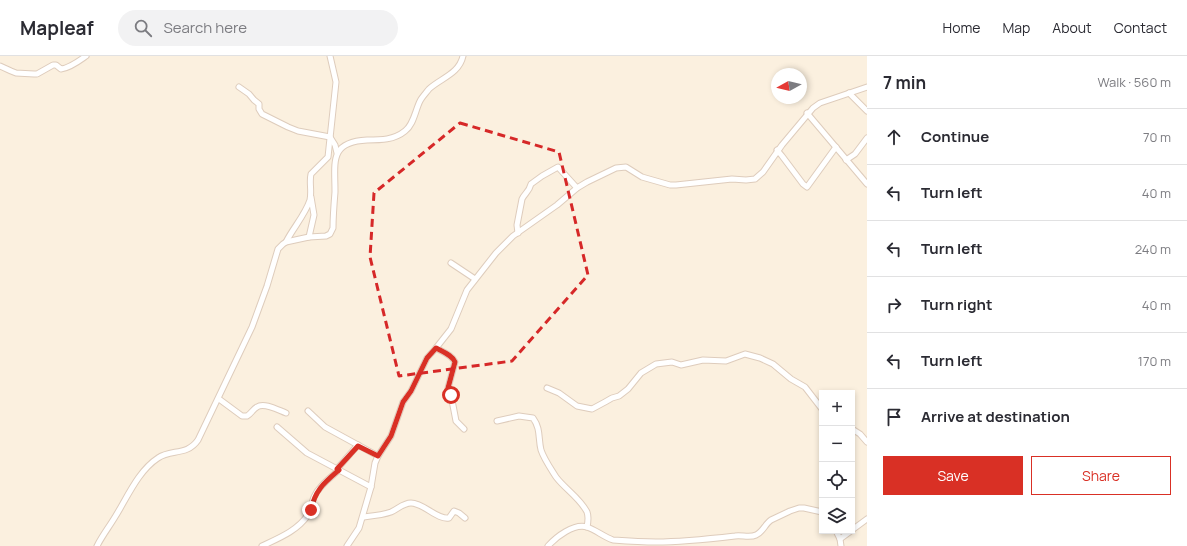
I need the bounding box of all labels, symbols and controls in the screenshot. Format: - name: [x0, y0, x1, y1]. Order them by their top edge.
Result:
- search box: [118, 10, 398, 46]
- text: Mapleaf: [20, 15, 94, 41]
- icon: search: [132, 17, 154, 39]
- text: Search here: [164, 17, 247, 38]
- text: Home: [943, 18, 980, 37]
- text: Map: [1002, 18, 1030, 37]
- text: About: [1052, 18, 1092, 37]
- text: Contact: [1114, 18, 1167, 37]
- north arrow: [771, 68, 807, 104]
- text: 7 min: [883, 71, 926, 94]
- text: Walk · 560 m: [1097, 73, 1171, 91]
- icon: ahead: [883, 126, 905, 148]
- text: Continue: [921, 126, 989, 147]
- text: 70 m: [1143, 128, 1171, 146]
- icon: left: [883, 182, 905, 204]
- text: Turn left: [921, 182, 983, 203]
- text: 40 m: [1142, 184, 1171, 202]
- icon: left: [883, 238, 905, 260]
- text: Turn left: [921, 238, 983, 259]
- text: 240 m: [1135, 240, 1171, 258]
- icon: right: [883, 294, 905, 316]
- text: Turn right: [921, 294, 992, 315]
- text: 40 m: [1142, 296, 1171, 314]
- icon: left: [883, 350, 905, 372]
- text: Turn left: [921, 350, 983, 371]
- text: 170 m: [1138, 352, 1171, 370]
- route start: [442, 386, 460, 404]
- map controls: [819, 390, 855, 534]
- button: +: [819, 390, 855, 426]
- icon: arrive: [883, 406, 905, 428]
- text: Arrive at destination: [921, 406, 1070, 427]
- button: −: [819, 426, 855, 462]
- button: Save: [883, 456, 1023, 495]
- button: Share: [1031, 456, 1171, 495]
- button: locate: [819, 462, 855, 498]
- button: layers: [819, 498, 855, 534]
- route end: [302, 501, 320, 519]

